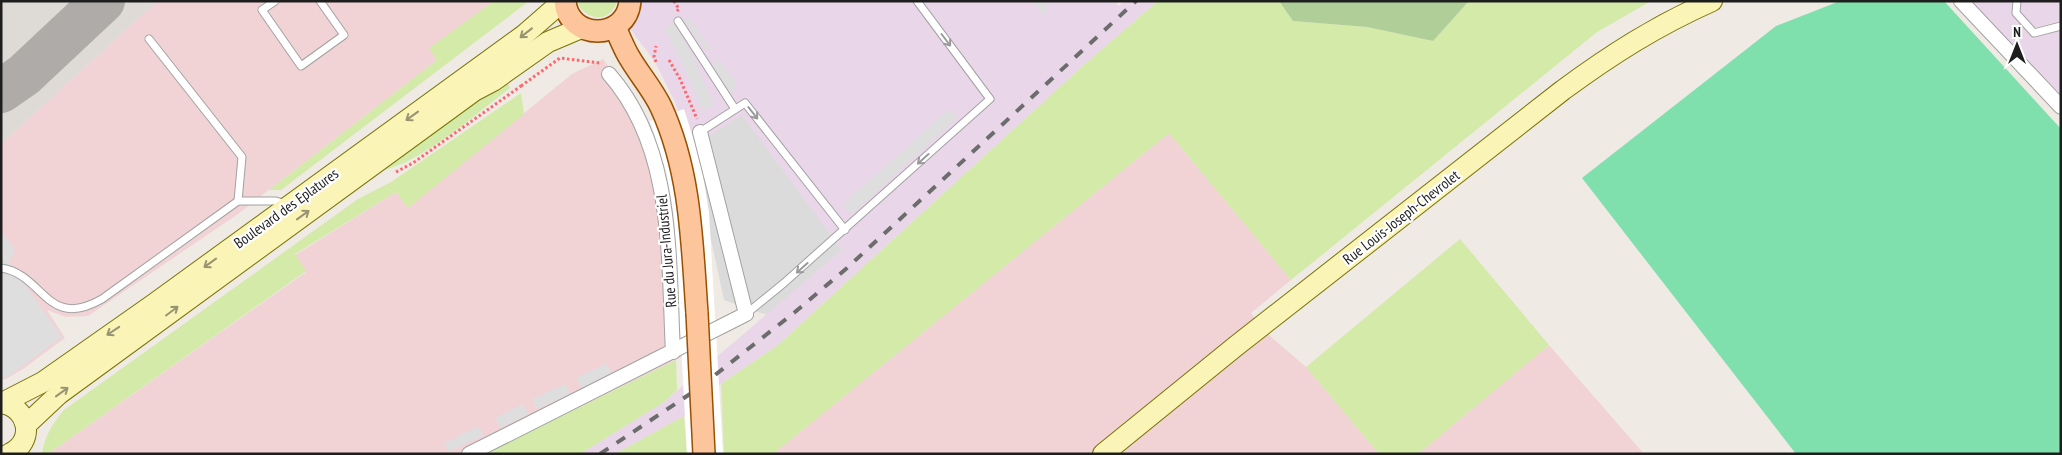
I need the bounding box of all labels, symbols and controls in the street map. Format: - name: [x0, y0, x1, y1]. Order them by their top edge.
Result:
- north arrow: [1992, 20, 2042, 70]
- text: N: [2013, 23, 2021, 41]
- one-way arrow: [520, 28, 533, 39]
- one-way arrow: [941, 33, 952, 46]
- one-way arrow: [747, 106, 758, 119]
- one-way arrow: [406, 111, 420, 121]
- one-way arrow: [917, 153, 930, 165]
- street label: Boulevard des Eplatures: [230, 164, 342, 252]
- street label: Rue Louis-Joseph-Chevrolet: [1339, 166, 1463, 268]
- street label: Rue du Jura-Industriel: [652, 193, 680, 308]
- one-way arrow: [296, 210, 310, 220]
- one-way arrow: [203, 258, 217, 268]
- one-way arrow: [796, 262, 809, 273]
- one-way arrow: [165, 306, 179, 316]
- one-way arrow: [106, 326, 120, 337]
- one-way arrow: [55, 387, 69, 397]

